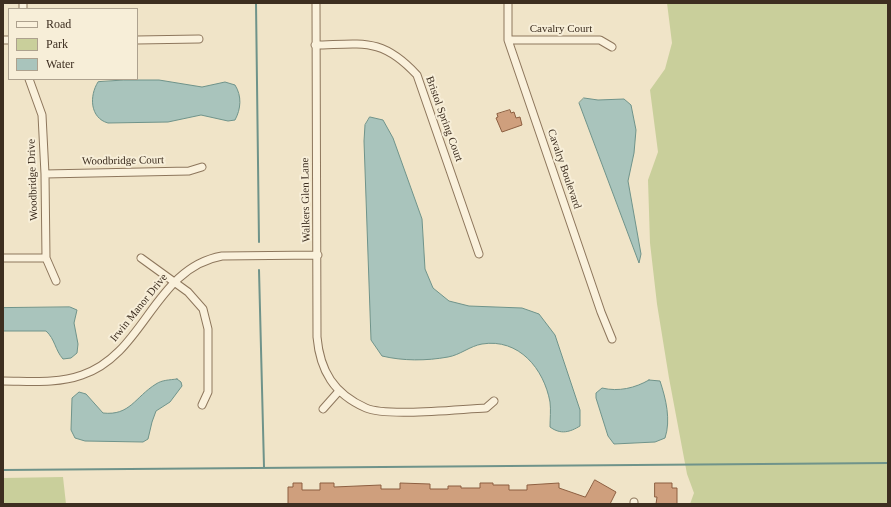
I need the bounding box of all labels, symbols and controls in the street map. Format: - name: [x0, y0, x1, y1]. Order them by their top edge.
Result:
- legend: [8, 8, 138, 80]
- text: Road: [46, 17, 71, 31]
- street label: Cavalry Court: [530, 22, 592, 36]
- text: Park: [46, 37, 68, 51]
- text: Water: [46, 57, 74, 71]
- street label: Bristol Spring Court: [422, 75, 466, 163]
- street label: Cavalry Boulevard: [544, 127, 584, 211]
- street label: Woodbridge Drive: [25, 139, 41, 221]
- street label: Woodbridge Court: [82, 154, 164, 168]
- street label: Walkers Glen Lane: [299, 158, 313, 242]
- street label: Irwin Manor Drive: [108, 271, 170, 345]

